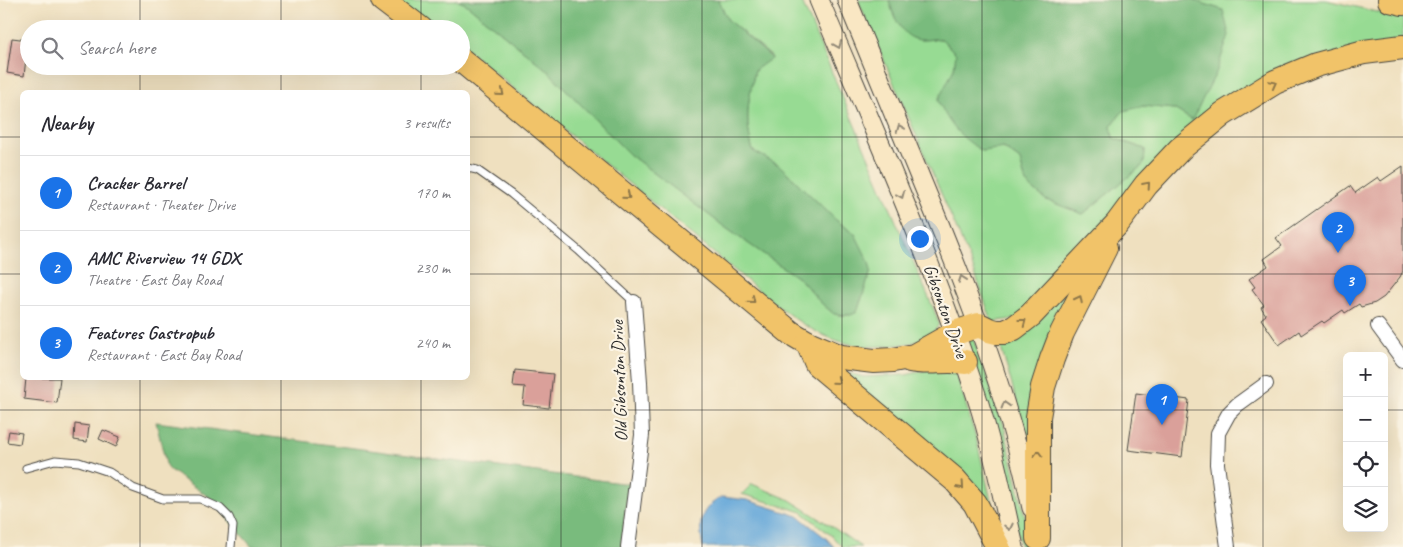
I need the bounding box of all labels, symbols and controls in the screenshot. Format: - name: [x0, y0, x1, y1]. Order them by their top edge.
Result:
- search box: [20, 20, 470, 75]
- icon: search: [38, 34, 66, 62]
- text: Search here: [78, 36, 155, 60]
- one-way arrow: [832, 40, 842, 49]
- one-way arrow: [1268, 80, 1277, 90]
- one-way arrow: [496, 87, 505, 96]
- text: Nearby: [40, 110, 93, 136]
- text: 3 results: [403, 113, 450, 133]
- one-way arrow: [896, 125, 906, 133]
- text: Cracker Barrel: [87, 171, 185, 195]
- one-way arrow: [1141, 182, 1150, 191]
- text: 1: [52, 183, 60, 203]
- text: 170 m: [416, 183, 450, 203]
- one-way arrow: [895, 190, 905, 199]
- one-way arrow: [621, 191, 630, 200]
- text: Restaurant · Theater Drive: [87, 195, 235, 215]
- pin: 2: [1322, 212, 1354, 253]
- your location: [907, 226, 933, 252]
- text: AMC Riverview 14 GDX: [87, 246, 240, 270]
- text: 2: [52, 258, 60, 278]
- text: 230 m: [416, 258, 450, 278]
- street label: Gibsonton Drive: [919, 261, 973, 362]
- pin: 3: [1334, 265, 1366, 306]
- text: Theatre · East Bay Road: [87, 270, 222, 290]
- one-way arrow: [958, 275, 968, 284]
- one-way arrow: [746, 294, 755, 302]
- one-way arrow: [1073, 295, 1083, 304]
- street label: Old Gibsonton Drive: [606, 319, 632, 442]
- one-way arrow: [1017, 319, 1026, 327]
- text: Features Gastropub: [87, 321, 214, 345]
- text: 3: [52, 333, 60, 353]
- text: 240 m: [416, 333, 450, 353]
- text: Restaurant · East Bay Road: [87, 345, 241, 365]
- map controls: [1343, 352, 1388, 532]
- button: +: [1343, 352, 1388, 397]
- one-way arrow: [831, 375, 840, 383]
- pin: 1: [1146, 384, 1178, 425]
- button: −: [1343, 397, 1388, 442]
- one-way arrow: [1001, 402, 1011, 410]
- button: locate: [1343, 442, 1388, 487]
- one-way arrow: [1033, 450, 1043, 458]
- one-way arrow: [955, 481, 964, 490]
- button: layers: [1343, 487, 1388, 532]
- one-way arrow: [1003, 523, 1014, 532]

